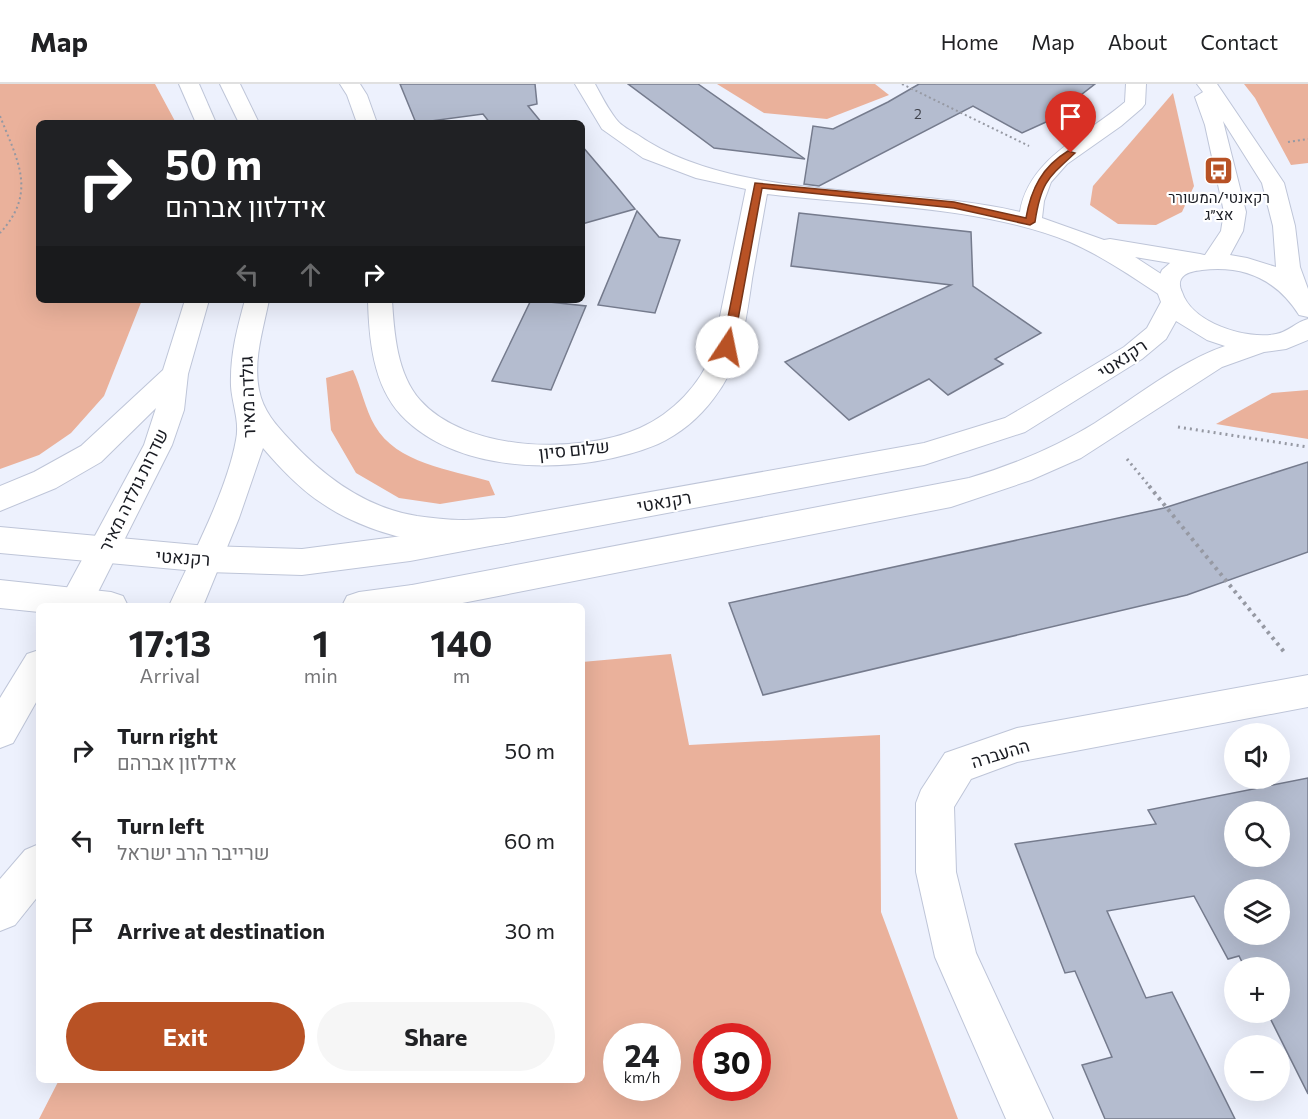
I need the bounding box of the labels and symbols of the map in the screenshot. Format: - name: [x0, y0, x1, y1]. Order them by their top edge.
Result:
- pin: [1045, 91, 1096, 153]
- house number: 2: [914, 105, 922, 122]
- bus stop icon: רקאנטי/המשורר אצ״ג: [1203, 154, 1235, 186]
- place label: רקאנטי/המשורר אצ״ג: [1168, 188, 1270, 223]
- position arrow: [695, 315, 759, 379]
- street label: רקנאטי: [1093, 334, 1151, 382]
- street label: גולדה מאיר: [235, 356, 259, 438]
- street label: שדרות גולדה מאיר: [94, 425, 172, 555]
- street label: שלום סיון: [537, 434, 611, 464]
- street label: רקנאטי: [635, 485, 693, 517]
- street label: רקנאטי: [155, 544, 211, 570]
- street label: ההעברה: [968, 734, 1032, 772]
- speed limit sign: 30: [693, 1023, 771, 1101]

